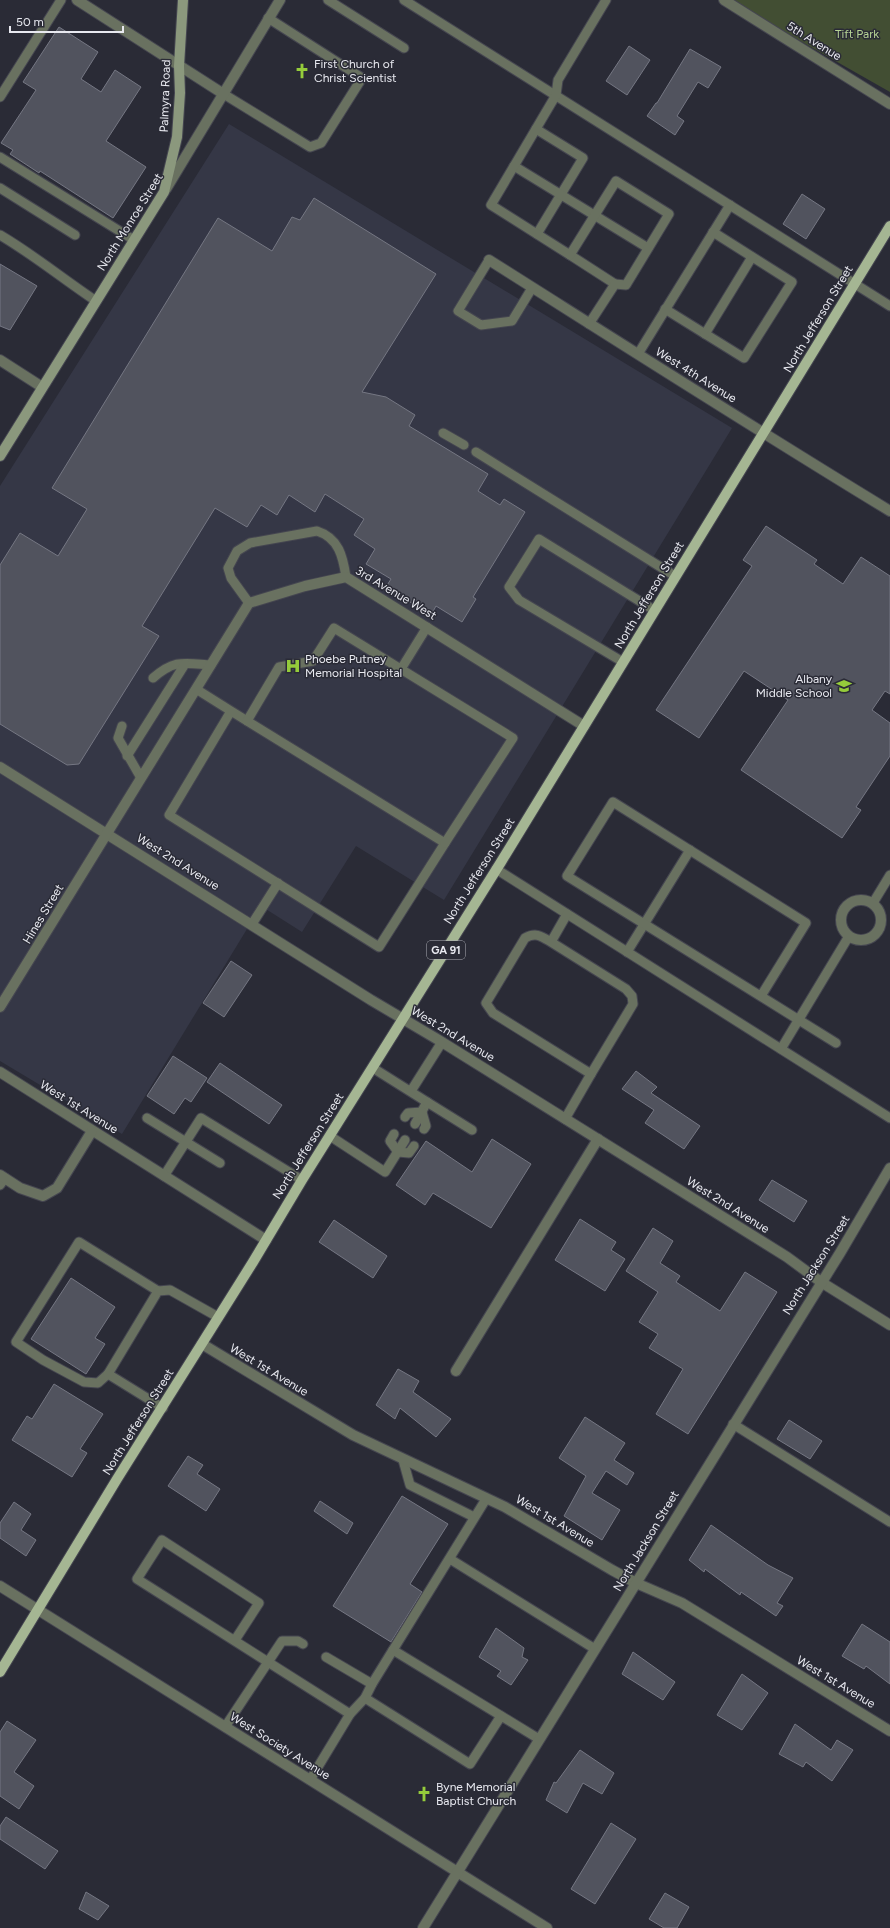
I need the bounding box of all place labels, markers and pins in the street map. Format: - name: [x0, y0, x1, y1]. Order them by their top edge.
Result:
- place label: First Church of Christ Scientist: [314, 57, 397, 85]
- church icon: First Church of Christ Scientist: [293, 62, 311, 80]
- place label: Phoebe Putney Memorial Hospital: [305, 652, 402, 680]
- hospital icon: Phoebe Putney Memorial Hospital: [284, 657, 302, 675]
- place label: Albany Middle School: [756, 672, 833, 700]
- school or university icon: Albany Middle School: [835, 677, 853, 695]
- place label: Byne Memorial Baptist Church: [436, 1780, 517, 1808]
- church icon: Byne Memorial Baptist Church: [415, 1785, 433, 1803]

